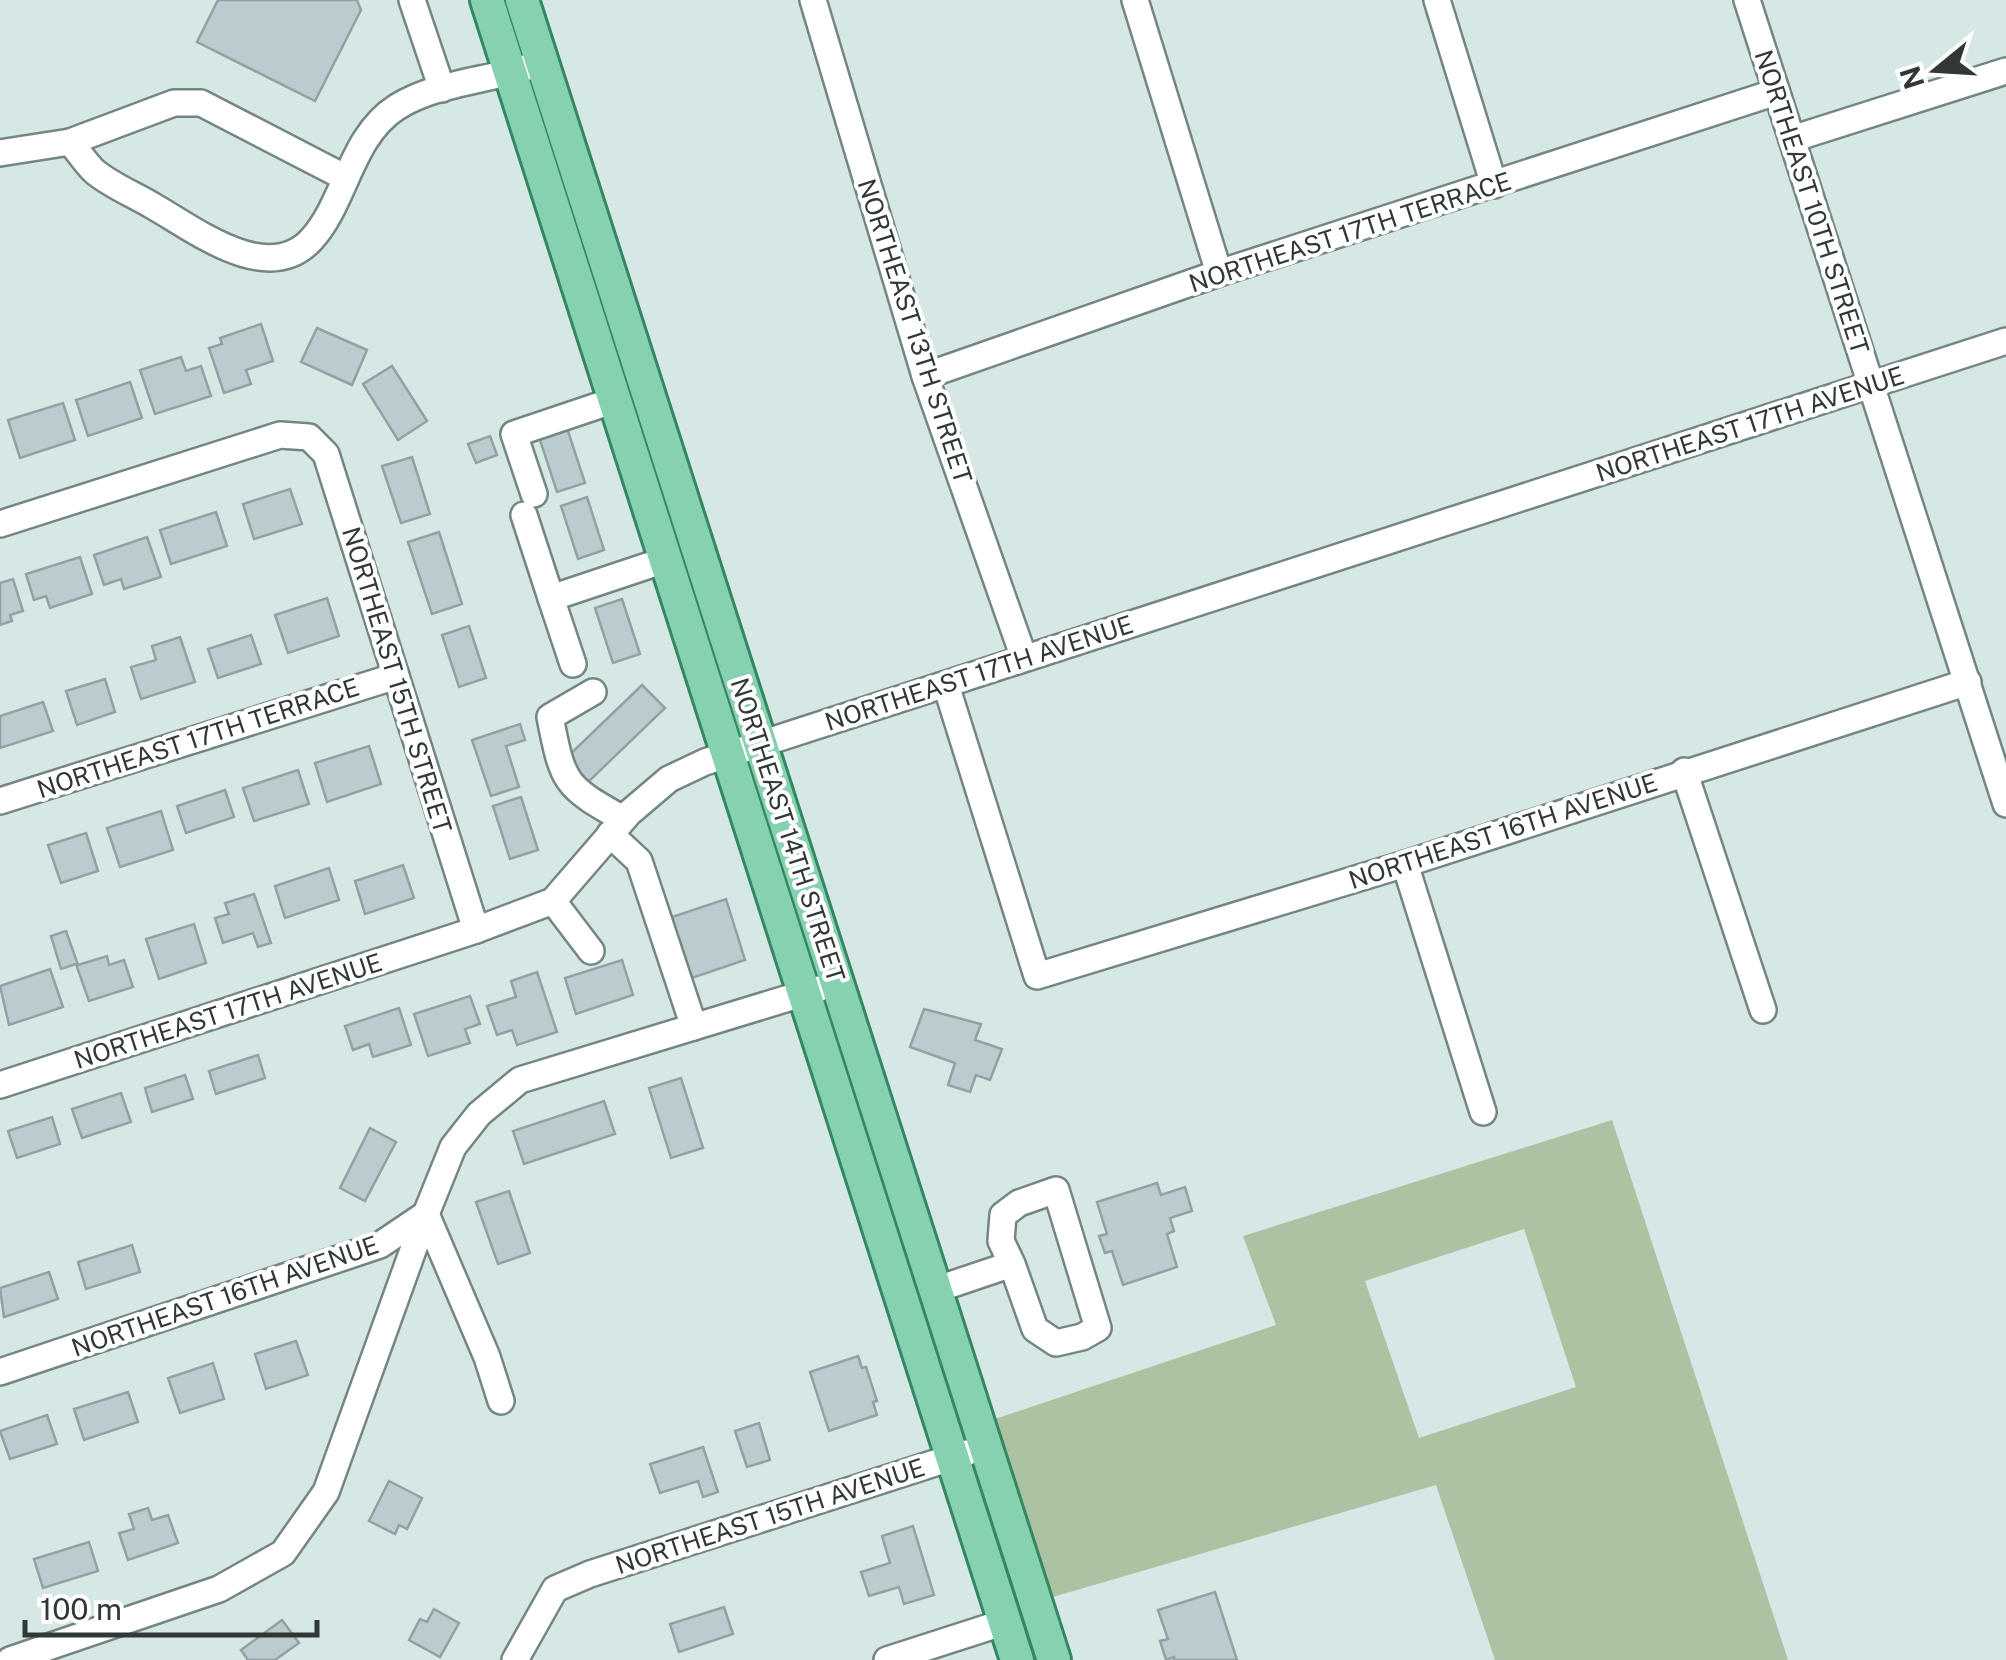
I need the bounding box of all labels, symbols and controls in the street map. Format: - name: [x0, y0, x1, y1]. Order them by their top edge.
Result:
- north arrow: [1886, 20, 1986, 120]
- street label: NORTHEAST 10TH STREET: [1749, 46, 1875, 358]
- text: N: [1893, 62, 1931, 93]
- street label: NORTHEAST 17TH TERRACE: [1185, 166, 1515, 298]
- street label: NORTHEAST 13TH STREET: [852, 175, 979, 487]
- street label: NORTHEAST 17TH AVENUE: [1592, 360, 1908, 488]
- street label: NORTHEAST 15TH STREET: [336, 523, 458, 837]
- street label: NORTHEAST 17TH AVENUE: [821, 609, 1137, 737]
- street label: NORTHEAST 17TH TERRACE: [33, 672, 363, 804]
- street label: NORTHEAST 14TH STREET: [725, 674, 851, 986]
- street label: NORTHEAST 16TH AVENUE: [1345, 767, 1661, 895]
- street label: NORTHEAST 17TH AVENUE: [70, 947, 386, 1075]
- street label: NORTHEAST 16TH AVENUE: [68, 1229, 382, 1363]
- street label: NORTHEAST 15TH AVENUE: [612, 1452, 928, 1580]
- scale bar: [25, 1575, 318, 1637]
- text: 100 m: [40, 1591, 122, 1627]

